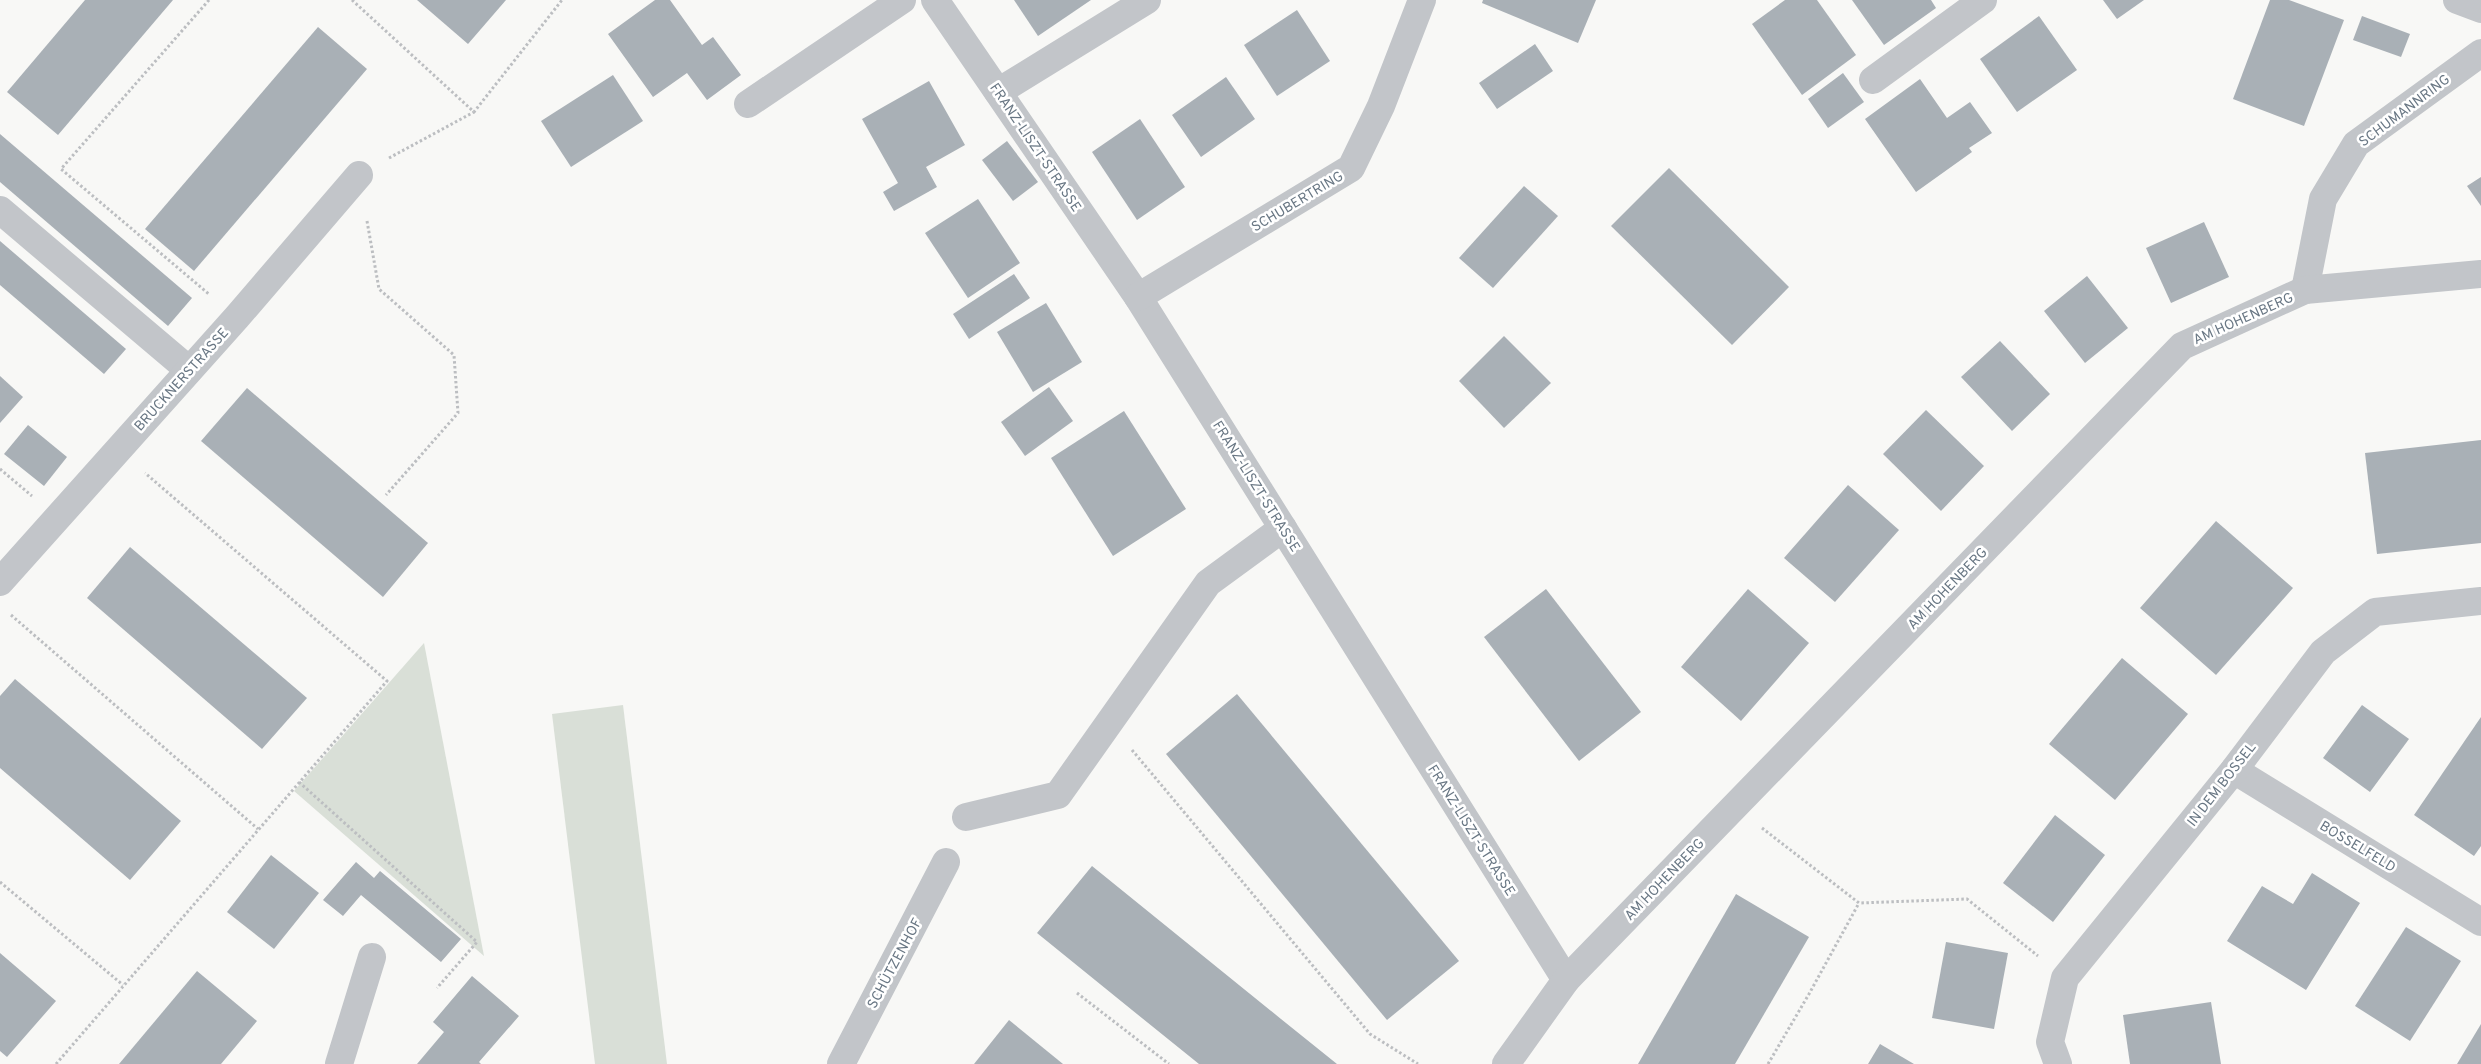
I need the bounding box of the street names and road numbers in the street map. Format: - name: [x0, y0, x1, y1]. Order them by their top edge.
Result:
- street label: SCHUMANNRING: [2356, 71, 2454, 151]
- street label: FRANZ-LISZT-STRASSE: [985, 80, 1084, 215]
- street label: SCHUBERTRING: [1249, 168, 1347, 236]
- street label: AM HOHENBERG: [2191, 290, 2296, 349]
- street label: BRUCKNERSTRASSE: [131, 325, 233, 435]
- street label: FRANZ-LISZT-STRASSE: [1208, 418, 1303, 556]
- street label: AM HOHENBERG: [1905, 544, 1992, 634]
- street label: IN DEM BOSSEL: [2184, 739, 2260, 830]
- street label: FRANZ-LISZT-STRASSE: [1423, 762, 1518, 900]
- street label: BOSSELFELD: [2316, 818, 2398, 877]
- street label: AM HOHENBERG: [1622, 835, 1709, 925]
- street label: SCHÜTZENHOF: [863, 915, 926, 1012]

